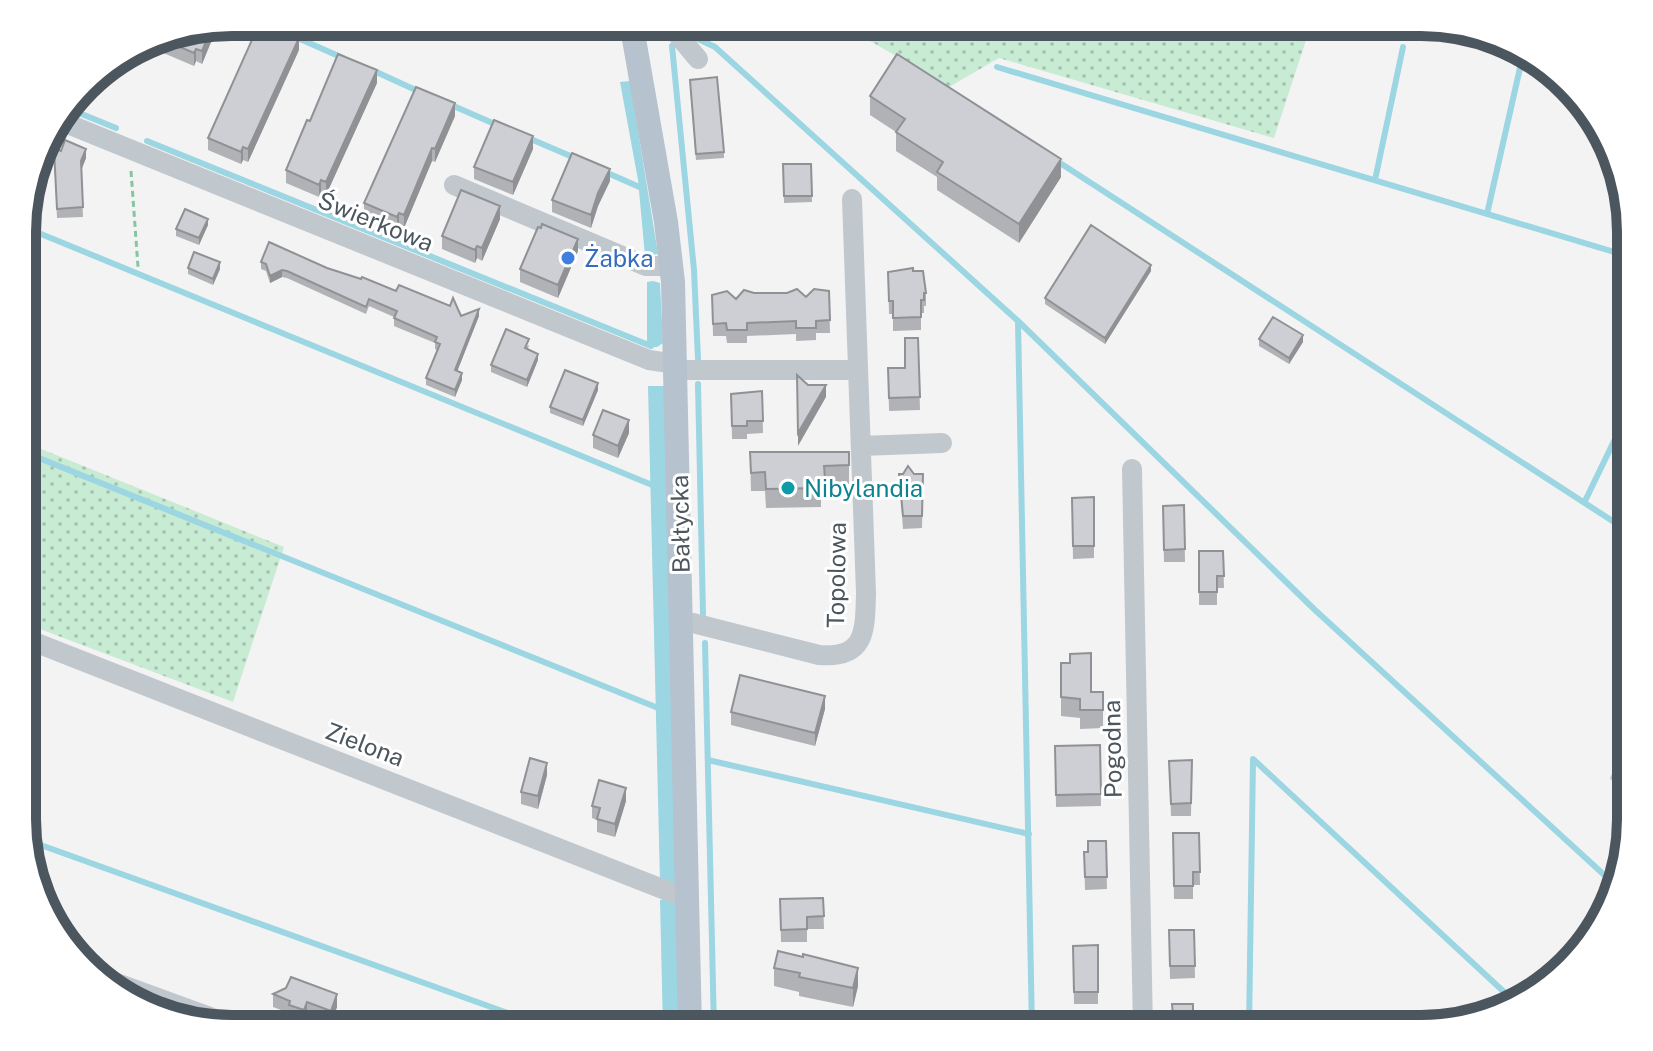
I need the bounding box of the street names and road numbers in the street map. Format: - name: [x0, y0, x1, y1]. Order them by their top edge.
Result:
- street label: Świerkowa: [314, 185, 438, 257]
- street label: Bałtycka: [665, 475, 695, 573]
- street label: Topolowa: [821, 522, 851, 628]
- street label: Pogodna: [1097, 700, 1127, 798]
- street label: Zielona: [322, 716, 408, 772]

